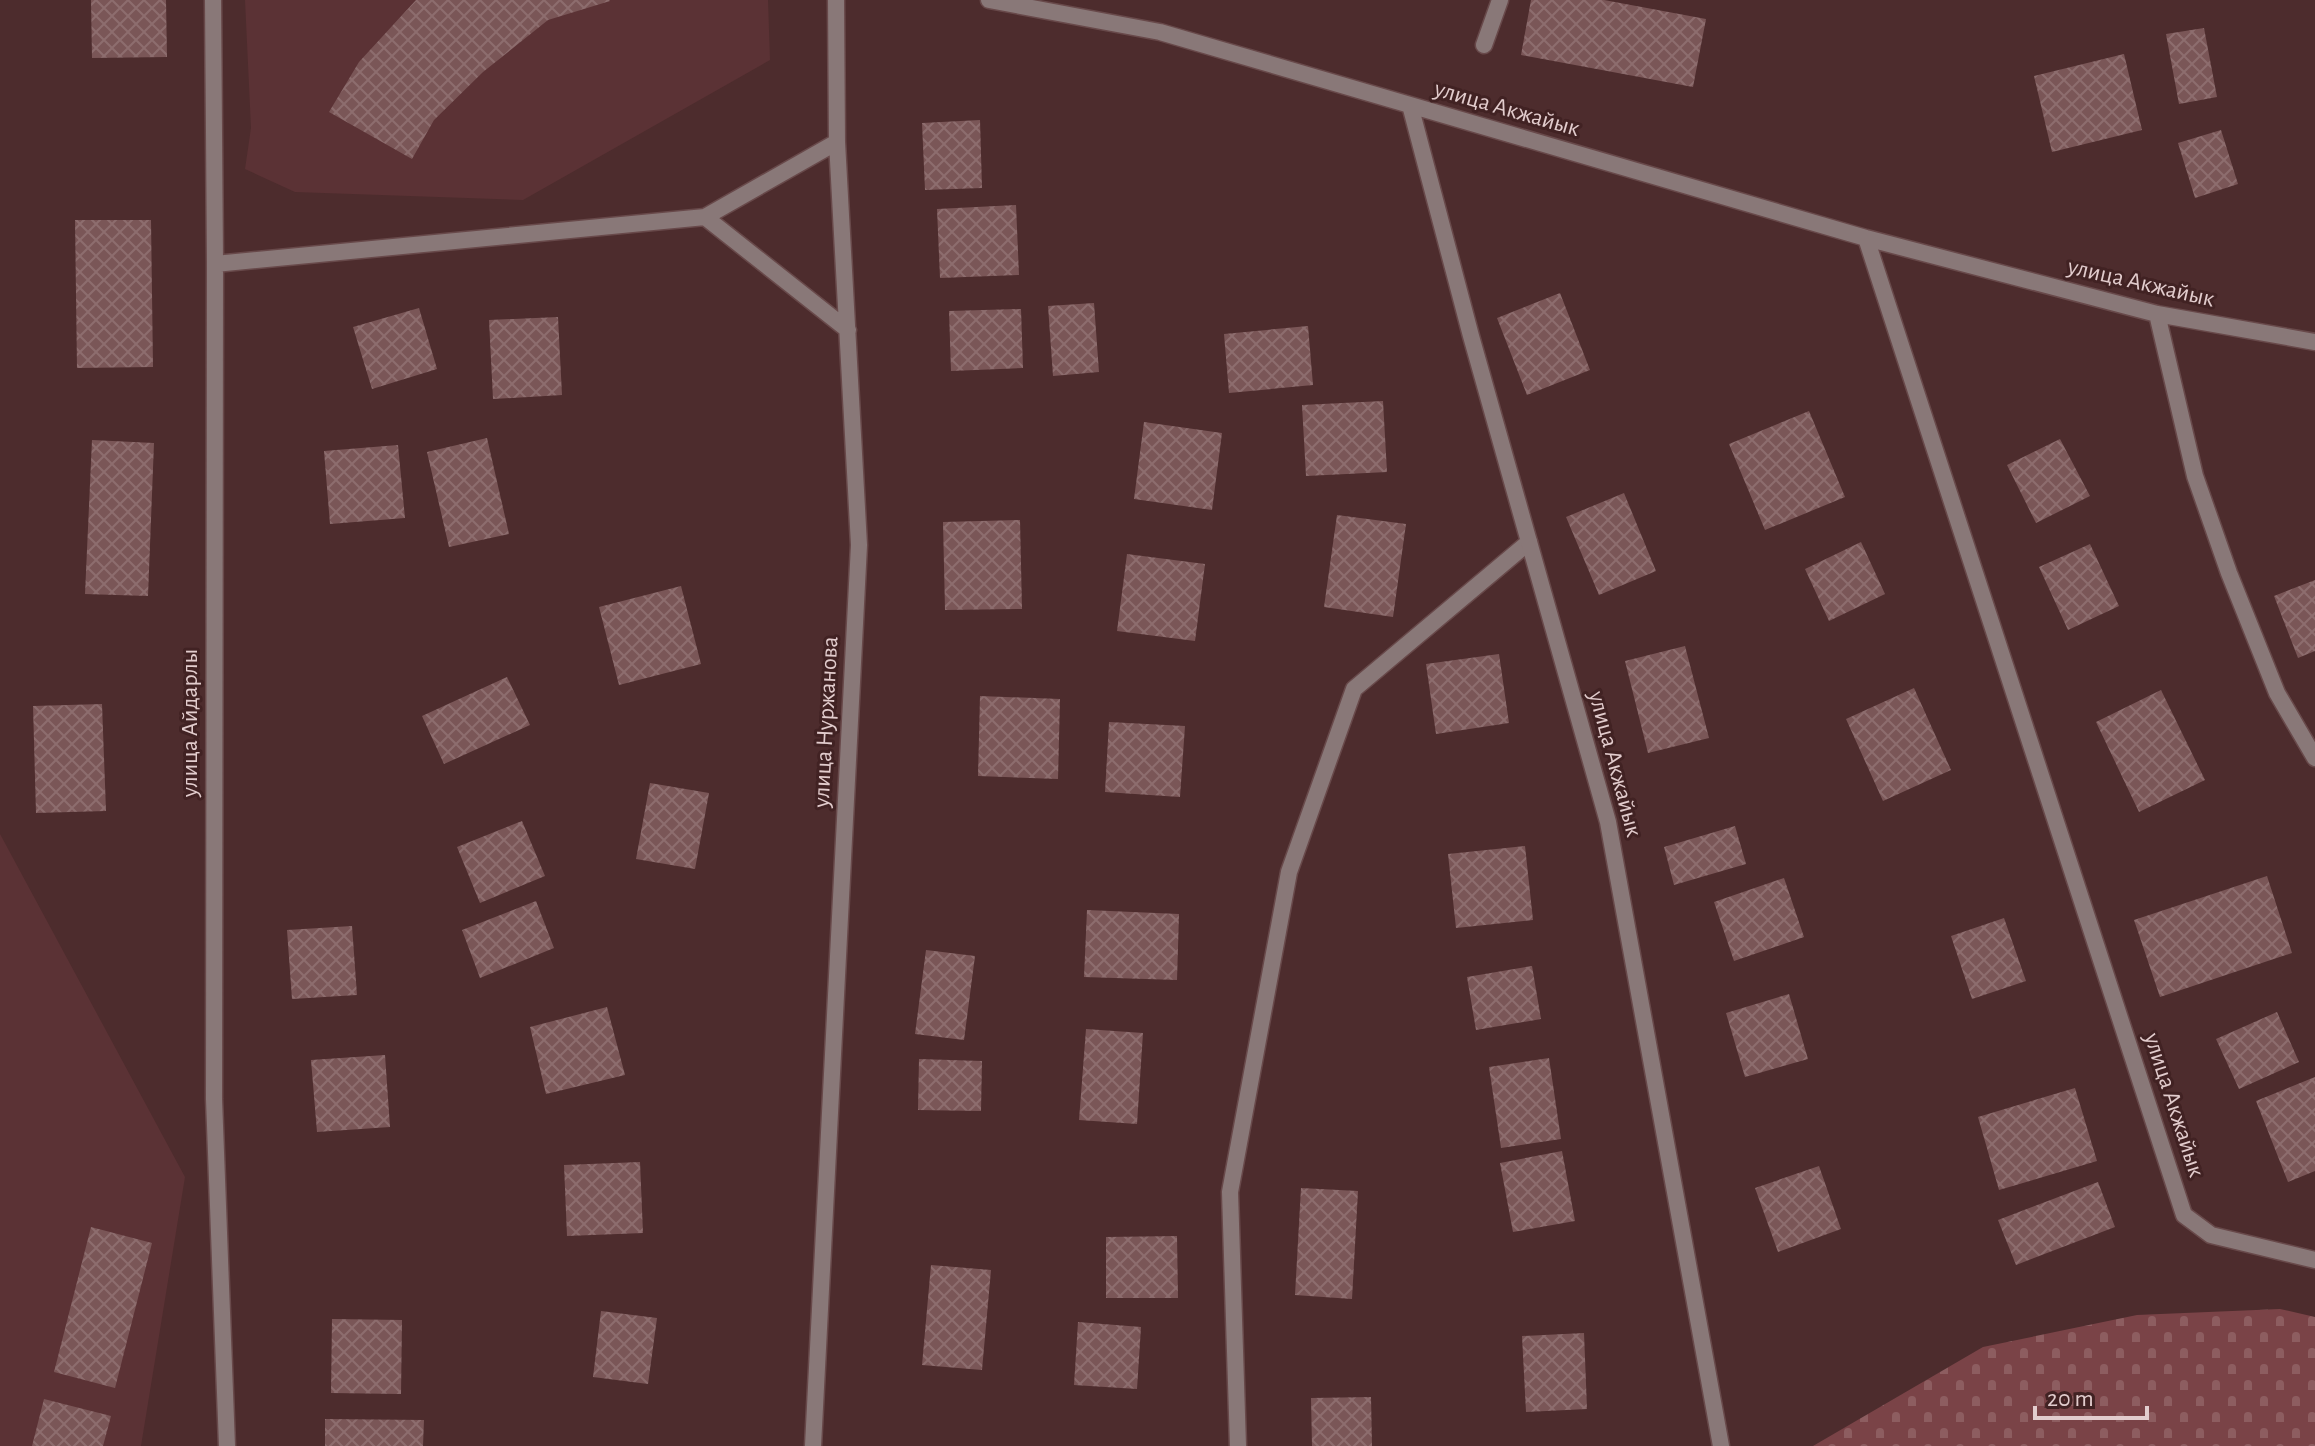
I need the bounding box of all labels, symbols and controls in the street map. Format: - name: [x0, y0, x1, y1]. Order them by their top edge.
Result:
- street label: улица Акжайык: [1431, 77, 1582, 141]
- street label: улица Акжайык: [2064, 254, 2217, 312]
- street label: улица Нуржанова: [809, 636, 842, 809]
- street label: улица Айдарлы: [178, 649, 202, 798]
- street label: улица Акжайык: [1584, 688, 1646, 839]
- street label: улица Акжайык: [2139, 1029, 2209, 1180]
- scale bar: [2035, 1370, 2147, 1420]
- text: 20 m: [2047, 1387, 2094, 1411]

